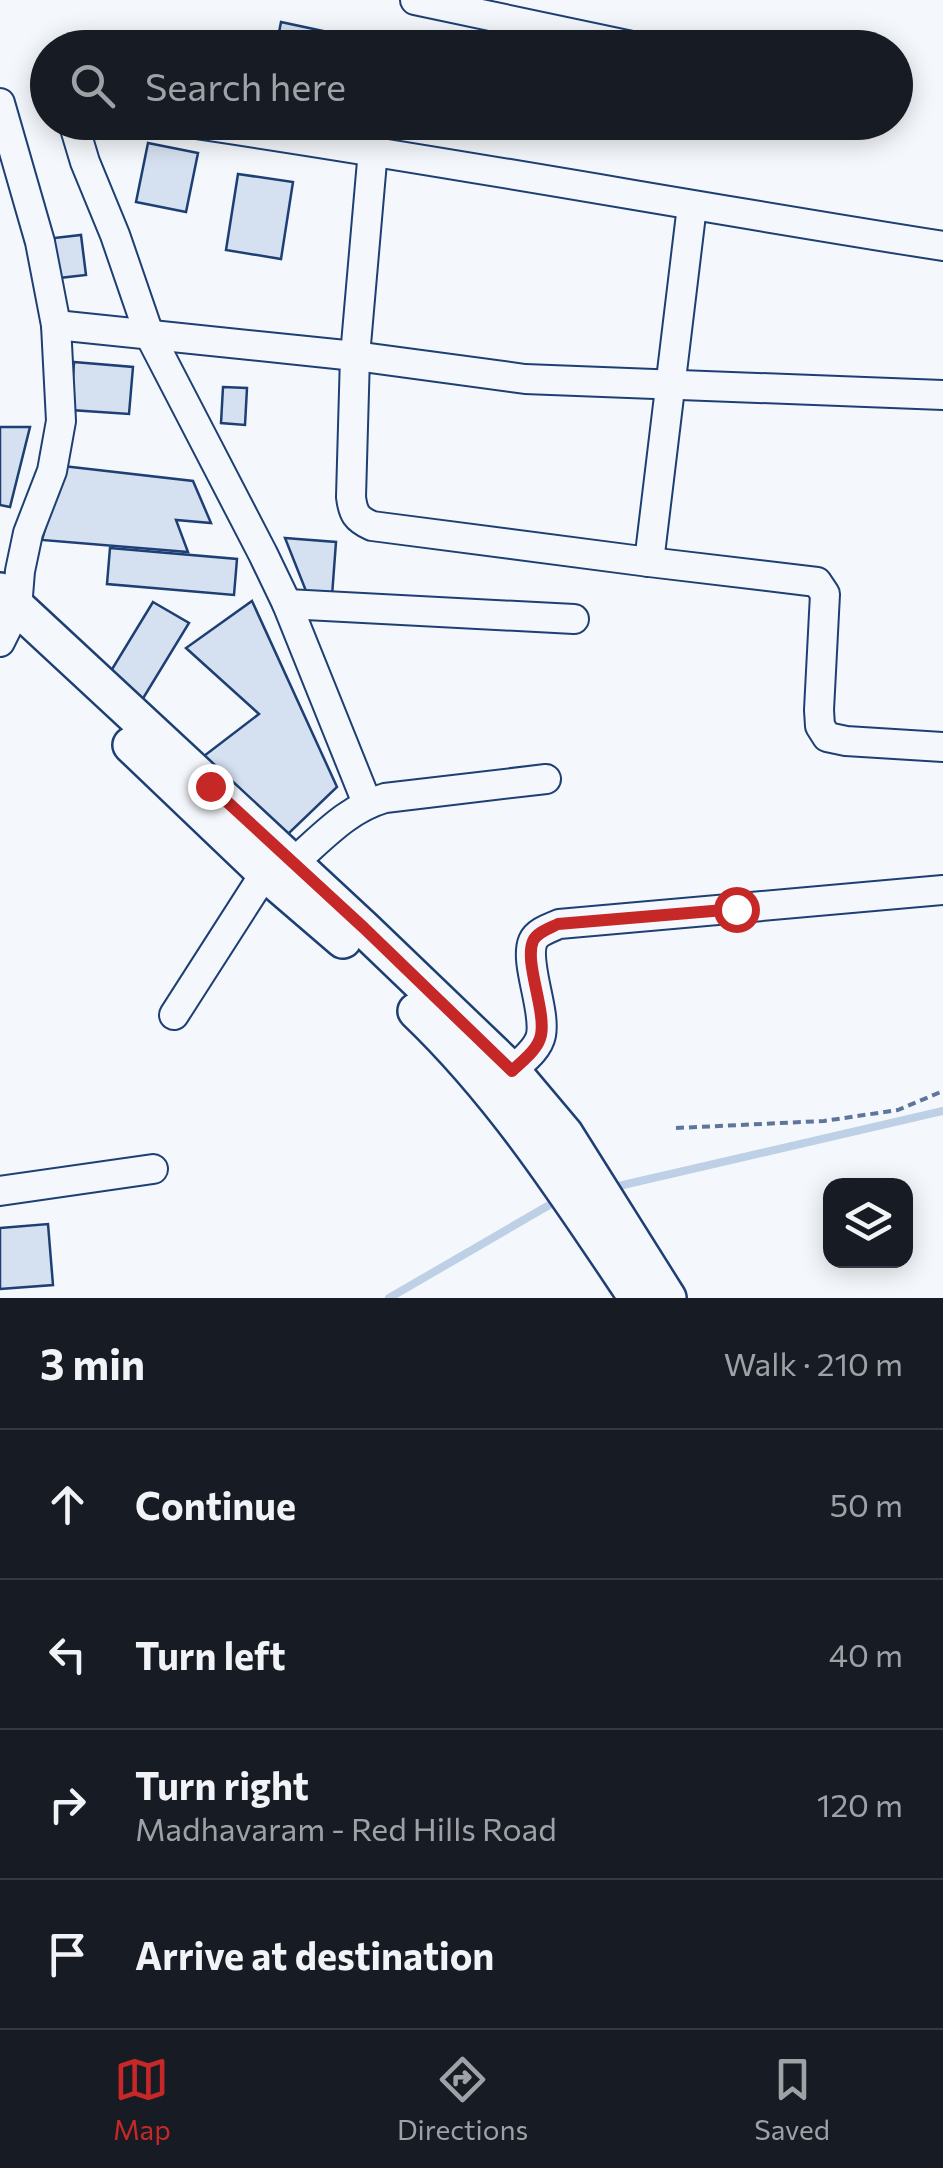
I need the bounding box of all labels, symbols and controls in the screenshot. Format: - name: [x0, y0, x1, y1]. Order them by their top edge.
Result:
- search box: [30, 30, 913, 140]
- icon: search: [65, 58, 120, 113]
- text: Search here: [145, 62, 346, 109]
- route end: [188, 764, 234, 810]
- route start: [714, 887, 760, 933]
- map controls: [823, 1178, 913, 1268]
- button: layers: [823, 1178, 913, 1268]
- text: 3 min: [40, 1337, 145, 1389]
- text: Walk · 210 m: [724, 1343, 903, 1383]
- icon: ahead: [40, 1477, 95, 1532]
- text: Continue: [135, 1481, 296, 1528]
- text: 50 m: [830, 1484, 903, 1524]
- icon: left: [40, 1627, 95, 1682]
- text: Turn left: [135, 1631, 286, 1678]
- text: 40 m: [829, 1634, 903, 1674]
- text: Turn right: [135, 1761, 309, 1808]
- icon: right: [40, 1777, 95, 1832]
- text: 120 m: [817, 1784, 903, 1824]
- text: Madhavaram - Red Hills Road: [135, 1808, 557, 1848]
- icon: arrive: [40, 1927, 95, 1982]
- text: Arrive at destination: [135, 1931, 494, 1978]
- tab: Map: [113, 2052, 171, 2146]
- tab: Directions: [397, 2052, 528, 2146]
- tab: Saved: [754, 2052, 830, 2146]

